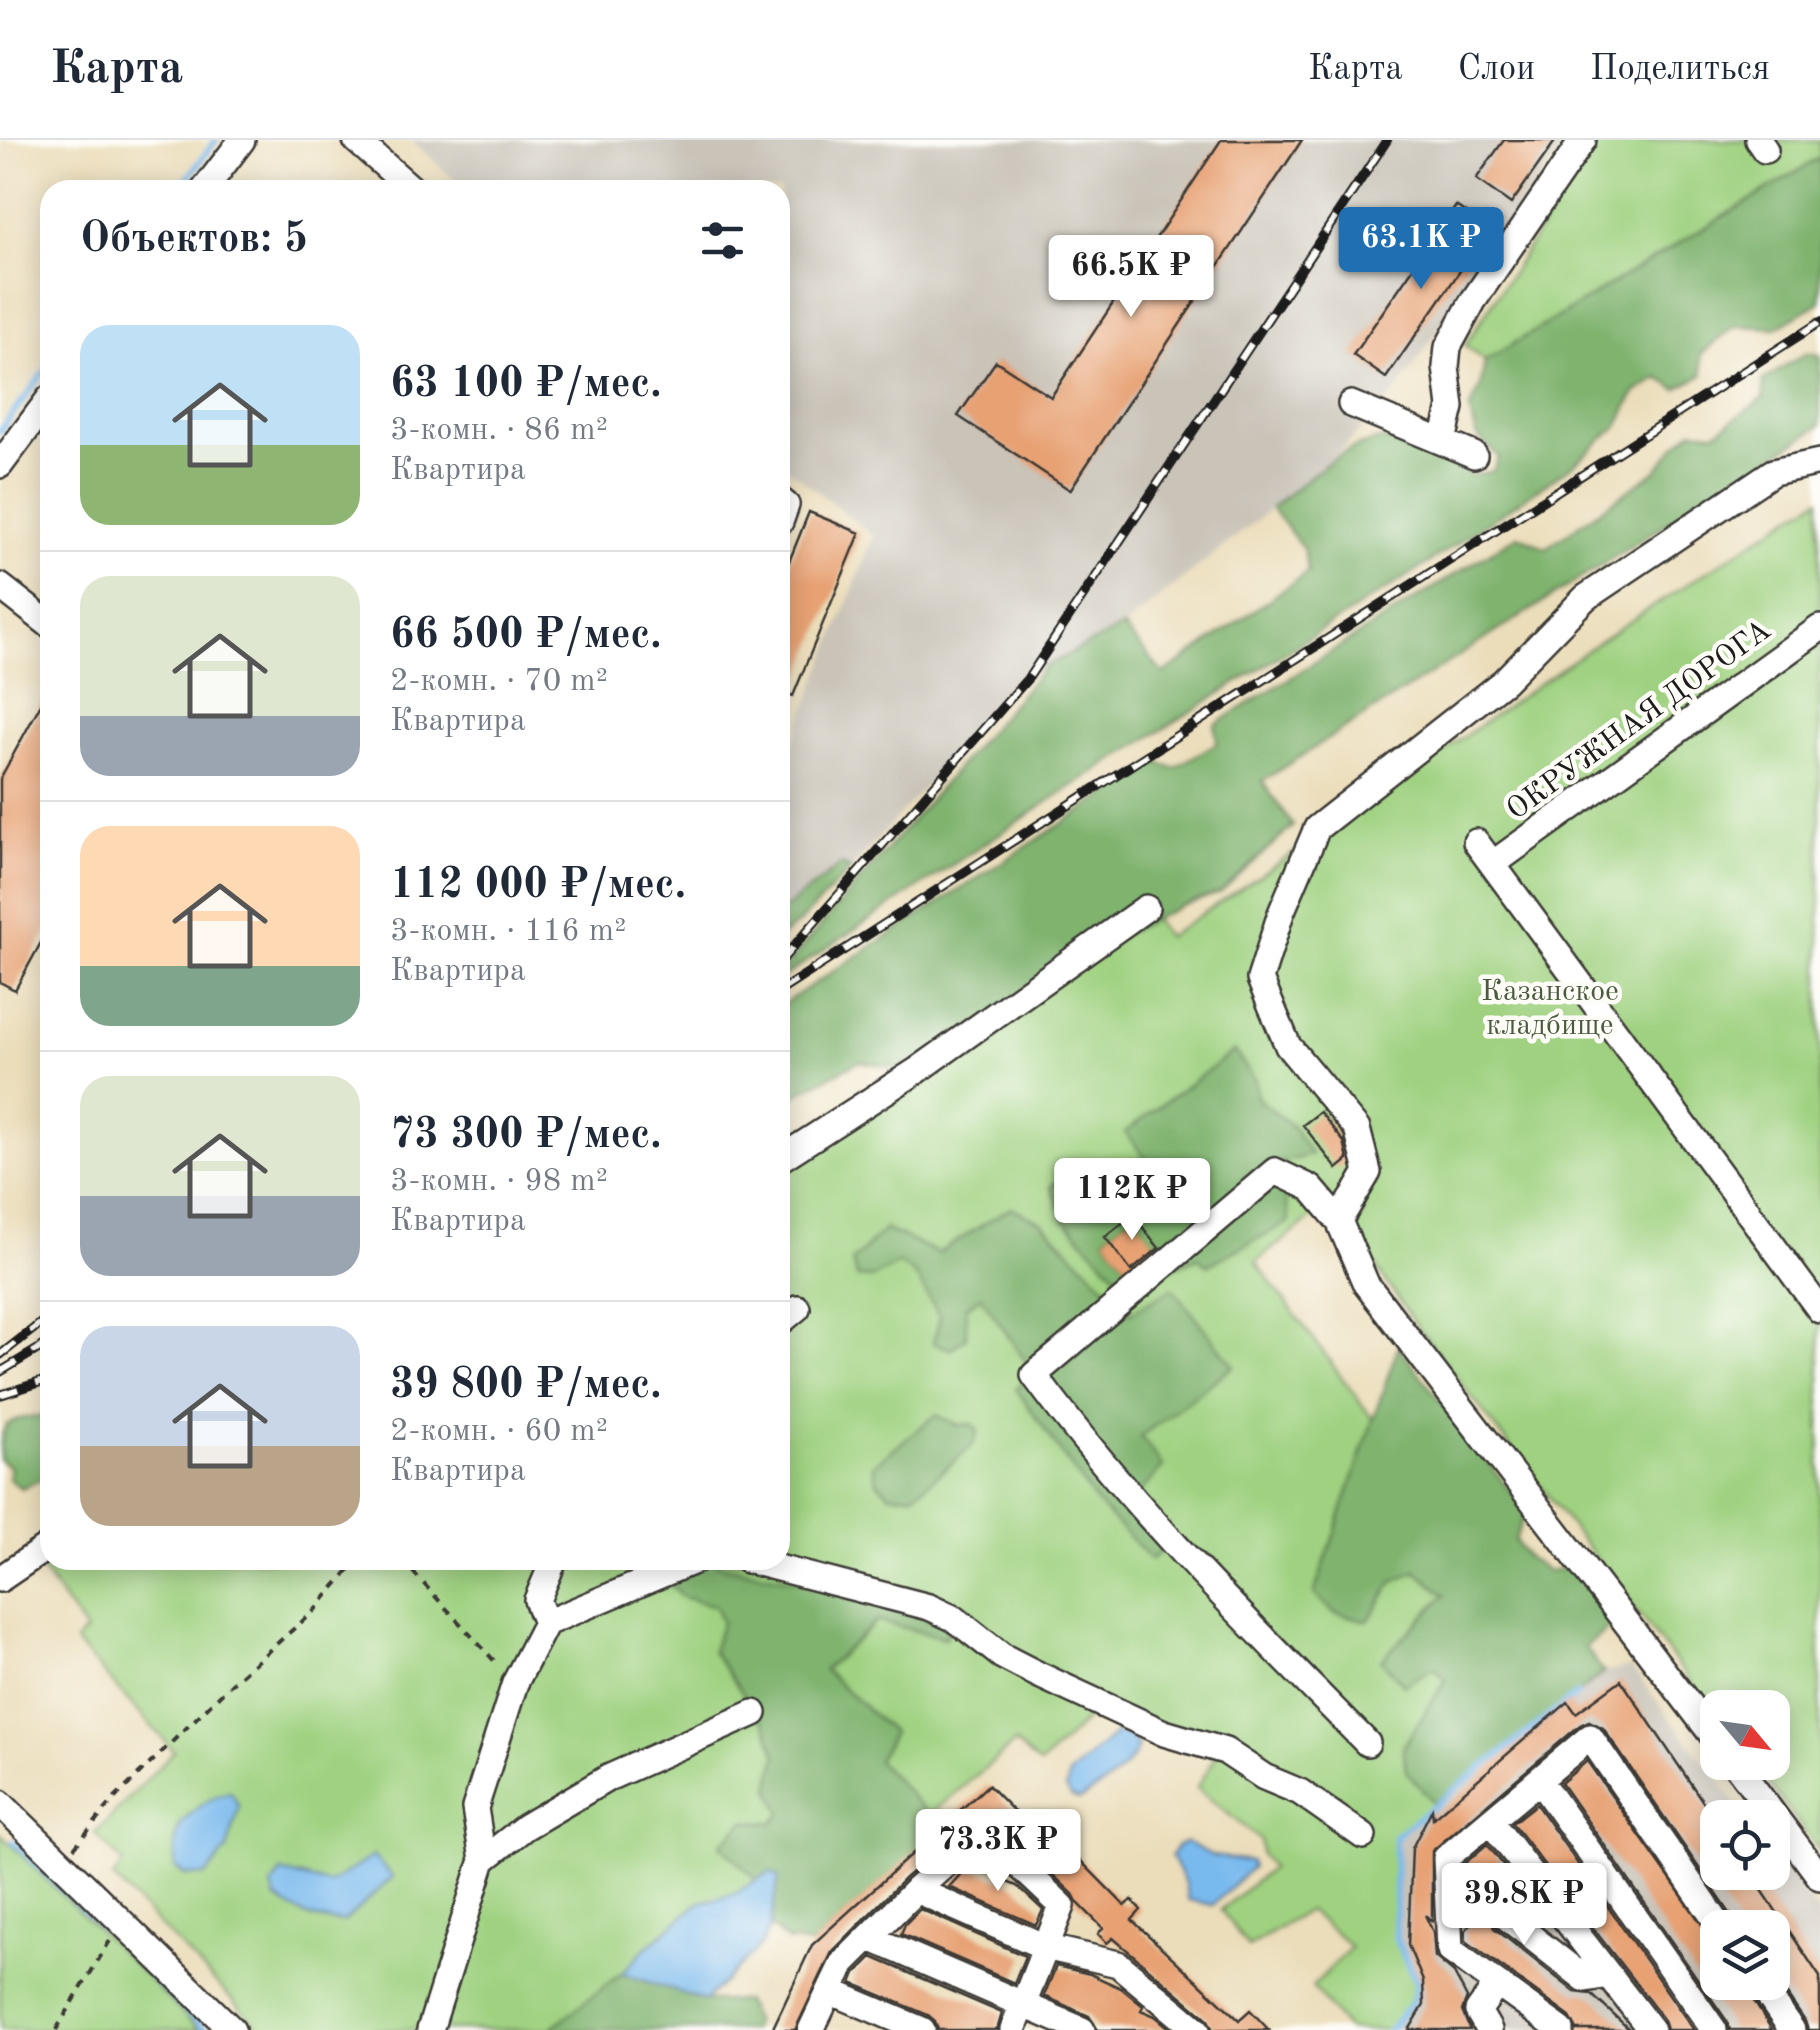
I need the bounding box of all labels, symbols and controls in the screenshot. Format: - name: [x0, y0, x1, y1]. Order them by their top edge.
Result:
- text: Карта: [50, 45, 183, 93]
- text: Карта: [1308, 52, 1403, 87]
- text: Слои: [1458, 52, 1535, 87]
- text: Поделиться: [1590, 52, 1770, 87]
- pin: 63.1K ₽: [1329, 207, 1513, 292]
- icon: filters: [695, 213, 750, 268]
- text: Объектов: 5: [80, 219, 308, 261]
- text: 63.1K ₽: [1361, 223, 1481, 255]
- pin: 66.5K ₽: [1039, 235, 1223, 320]
- text: 66.5K ₽: [1071, 251, 1191, 283]
- text: 63 100 ₽/мес.: [390, 364, 662, 406]
- icon: home: [160, 365, 280, 485]
- text: 3-комн. · 86 m²: [390, 415, 608, 447]
- text: Квартира: [390, 455, 526, 487]
- text: 66 500 ₽/мес.: [390, 615, 662, 657]
- street label: ОКРУЖНАЯ ДОРОГА: [1502, 615, 1777, 826]
- icon: home: [160, 616, 280, 736]
- text: 2-комн. · 70 m²: [390, 666, 608, 698]
- text: Квартира: [390, 706, 526, 738]
- text: 112 000 ₽/мес.: [390, 865, 686, 907]
- icon: home: [160, 866, 280, 986]
- text: 3-комн. · 116 m²: [390, 916, 626, 948]
- text: Квартира: [390, 956, 526, 988]
- park label: Казанское кладбище: [1481, 977, 1619, 1041]
- text: 73 300 ₽/мес.: [390, 1115, 662, 1157]
- icon: home: [160, 1116, 280, 1236]
- pin: 112K ₽: [1051, 1158, 1213, 1243]
- text: 3-комн. · 98 m²: [390, 1166, 608, 1198]
- text: 112K ₽: [1076, 1174, 1188, 1206]
- text: Квартира: [390, 1206, 526, 1238]
- text: 39 800 ₽/мес.: [390, 1365, 662, 1407]
- icon: home: [160, 1366, 280, 1486]
- text: 2-комн. · 60 m²: [390, 1416, 608, 1448]
- text: Квартира: [390, 1456, 526, 1488]
- north arrow: [1700, 1690, 1790, 1780]
- map controls: [1700, 1690, 1790, 2000]
- button: locate: [1700, 1800, 1790, 1890]
- pin: 73.3K ₽: [906, 1809, 1090, 1894]
- text: 73.3K ₽: [938, 1825, 1058, 1857]
- pin: 39.8K ₽: [1432, 1863, 1616, 1948]
- text: 39.8K ₽: [1464, 1879, 1584, 1911]
- button: layers: [1700, 1910, 1790, 2000]

